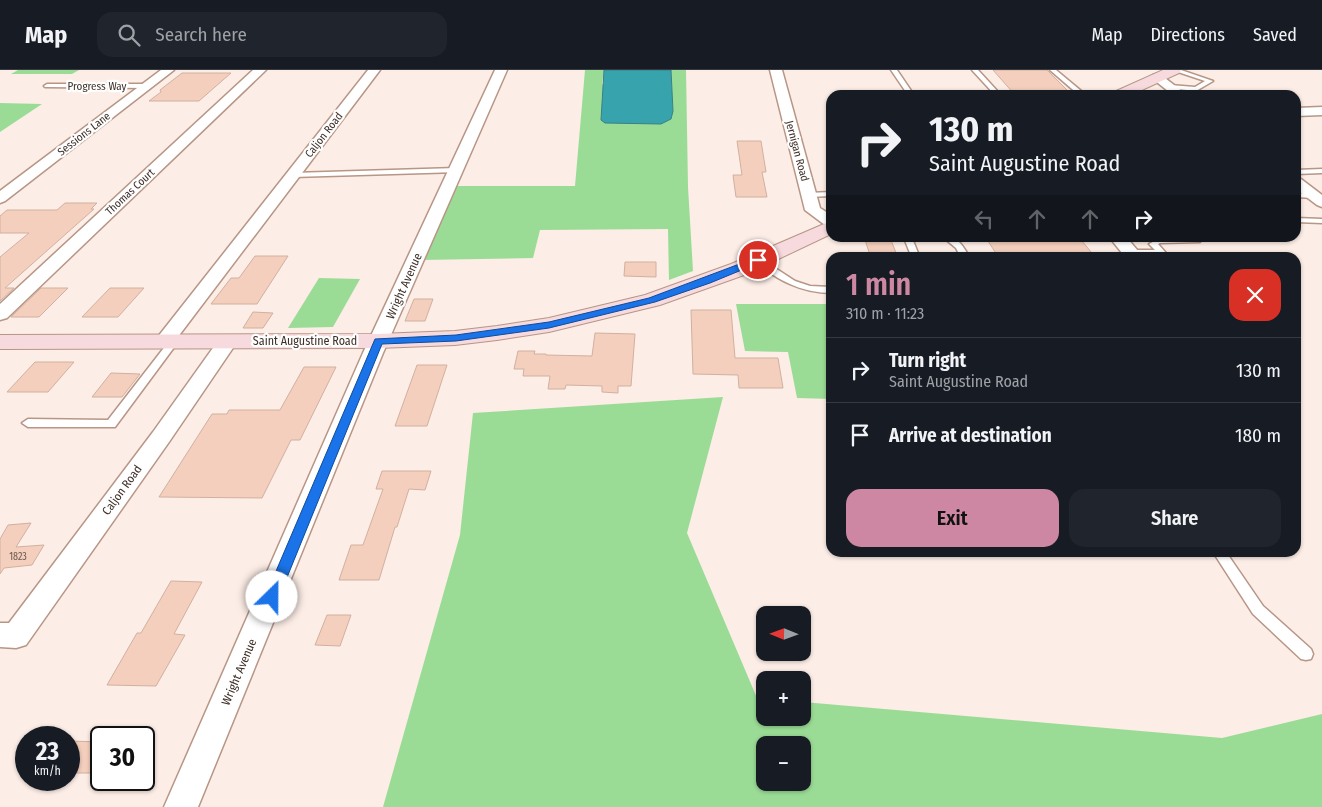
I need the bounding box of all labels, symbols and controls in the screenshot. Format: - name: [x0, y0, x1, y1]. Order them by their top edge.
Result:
- search box: [97, 12, 447, 57]
- text: Map: [25, 21, 67, 49]
- icon: search: [115, 21, 143, 49]
- text: Search here: [155, 23, 247, 46]
- text: Map: [1091, 24, 1123, 46]
- text: Directions: [1151, 24, 1225, 46]
- text: Saved: [1253, 24, 1297, 46]
- street label: Progress Way: [68, 80, 127, 93]
- text: 130 m: [929, 108, 1013, 150]
- street label: Sessions Lane: [55, 109, 113, 159]
- street label: Caljon Road: [302, 110, 346, 160]
- icon: right: [846, 110, 911, 175]
- street label: Jernigan Road: [783, 119, 811, 183]
- text: Saint Augustine Road: [929, 150, 1120, 177]
- street label: Thomas Court: [103, 166, 157, 218]
- icon: left: [970, 205, 998, 233]
- icon: ahead: [1023, 205, 1051, 233]
- icon: ahead: [1076, 205, 1104, 233]
- icon: right: [1129, 205, 1157, 233]
- pin: [737, 239, 779, 281]
- icon: arrive: [744, 246, 772, 274]
- street label: Wright Avenue: [383, 251, 425, 321]
- text: 1 min: [846, 267, 911, 303]
- button: close: [1229, 269, 1281, 321]
- text: 310 m · 11:23: [846, 304, 924, 323]
- street label: Saint Augustine Road: [253, 334, 357, 348]
- text: Turn right: [889, 349, 966, 372]
- icon: right: [846, 356, 874, 384]
- text: 130 m: [1236, 359, 1281, 382]
- text: Saint Augustine Road: [889, 372, 1028, 391]
- icon: arrive: [846, 421, 874, 449]
- text: Arrive at destination: [889, 424, 1052, 447]
- text: 180 m: [1235, 424, 1281, 447]
- street label: Caljon Road: [99, 462, 145, 518]
- button: Exit: [846, 489, 1059, 547]
- button: Share: [1069, 489, 1281, 547]
- house number: 1823: [9, 551, 27, 563]
- position arrow: [245, 570, 297, 622]
- north arrow: [756, 606, 811, 661]
- map controls: [756, 606, 811, 791]
- street label: Wright Avenue: [219, 637, 259, 707]
- button: +: [756, 671, 811, 726]
- speed limit sign: 30: [90, 726, 155, 791]
- button: −: [756, 736, 811, 791]
- text: 23: [36, 737, 59, 767]
- text: km/h: [34, 764, 61, 778]

